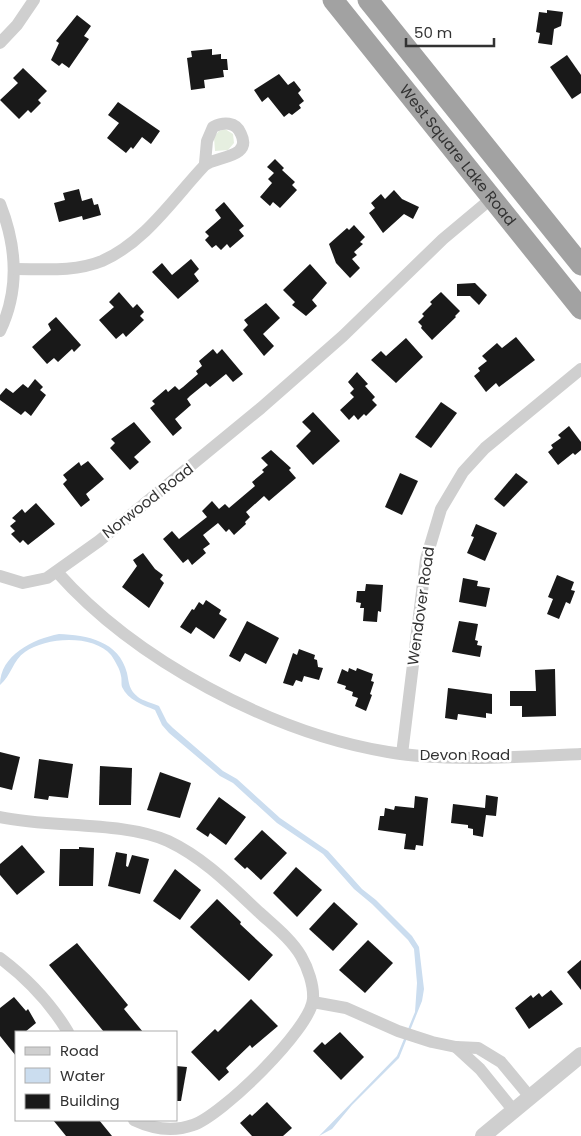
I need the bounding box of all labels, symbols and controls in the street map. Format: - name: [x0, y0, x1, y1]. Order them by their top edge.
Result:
- scale bar: [406, 15, 494, 47]
- text: 50 m: [414, 22, 452, 43]
- street label: West Square Lake Road: [395, 80, 521, 230]
- street label: Norwood Road: [98, 458, 198, 543]
- street label: Wendover Road: [402, 545, 439, 667]
- street label: Devon Road: [420, 744, 510, 765]
- legend: [15, 1031, 178, 1121]
- text: Road: [60, 1040, 99, 1061]
- text: Water: [60, 1065, 106, 1086]
- text: Building: [60, 1090, 120, 1111]

